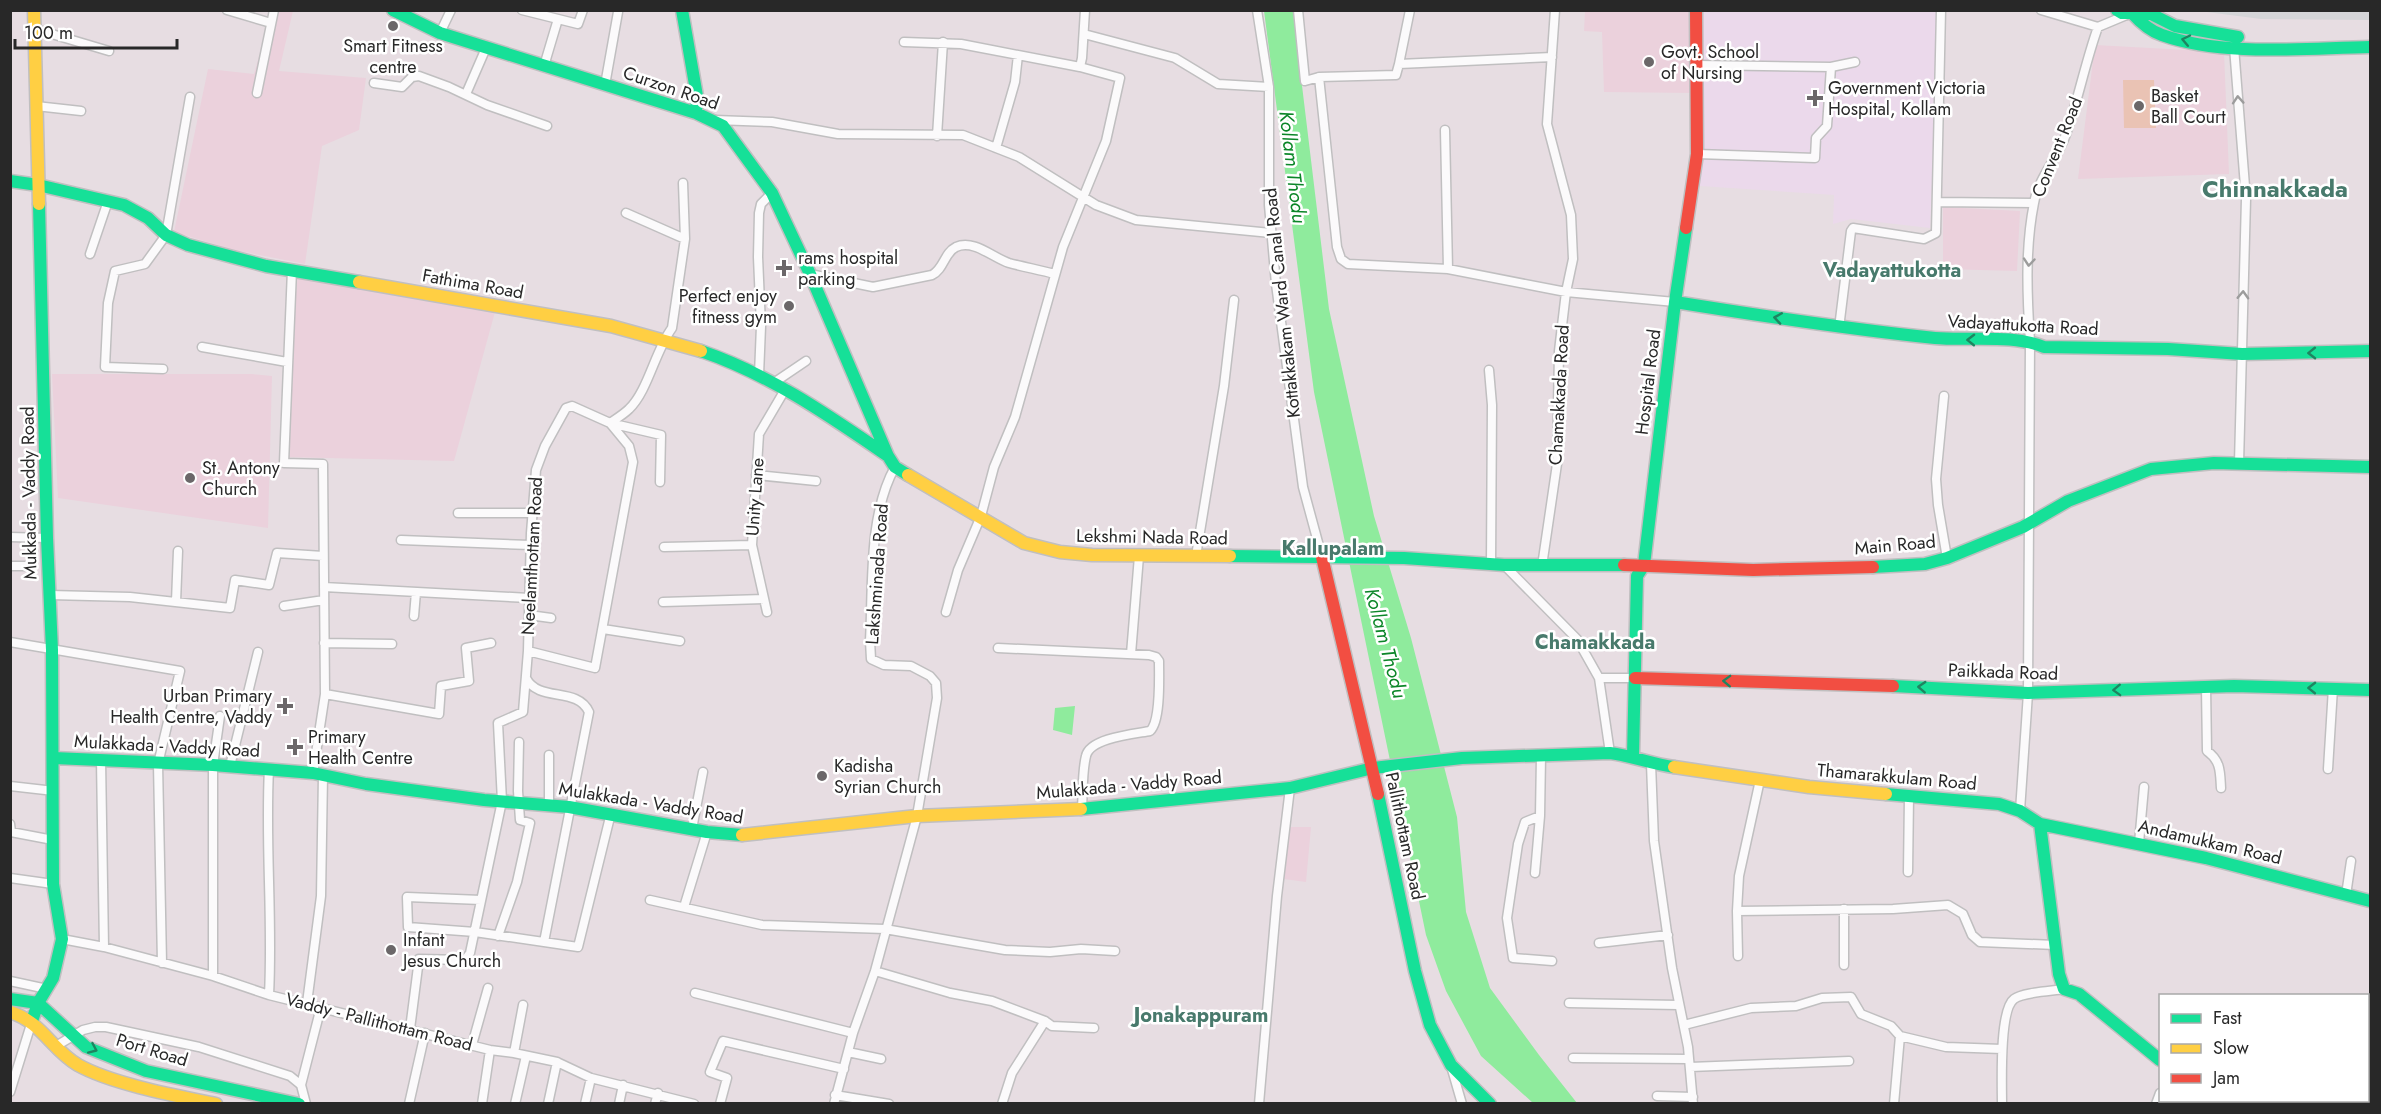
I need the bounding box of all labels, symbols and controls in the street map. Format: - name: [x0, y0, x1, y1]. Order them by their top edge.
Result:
- scale bar: [15, 12, 177, 50]
- marker: Smart Fitness centre: [386, 19, 400, 33]
- text: 100 m: [24, 20, 73, 46]
- place label: Smart Fitness centre: [343, 33, 443, 80]
- one-way arrow: [2182, 34, 2192, 47]
- place label: Govt. School of Nursing: [1661, 39, 1759, 86]
- marker: Govt. School of Nursing: [1642, 55, 1656, 69]
- street label: Curzon Road: [619, 59, 723, 117]
- place label: Government Victoria Hospital, Kollam: [1828, 75, 1985, 122]
- place label: Basket Ball Court: [2151, 83, 2226, 130]
- marker: Government Victoria Hospital, Kollam: [1806, 89, 1824, 107]
- street label: Convent Road: [2025, 93, 2089, 201]
- one-way arrow: [2232, 96, 2245, 105]
- marker: Basket Ball Court: [2132, 99, 2146, 113]
- water label: Kollam Thodu: [1271, 109, 1314, 225]
- district label: Chinnakkada: [2202, 171, 2348, 206]
- street label: Kottakkakam Ward Canal Road: [1257, 187, 1307, 419]
- place label: rams hospital parking: [798, 245, 898, 292]
- district label: Vadayattukotta: [1822, 256, 1961, 285]
- one-way arrow: [2022, 257, 2035, 266]
- marker: rams hospital parking: [775, 259, 793, 277]
- street label: Fathima Road: [420, 262, 526, 306]
- place label: Perfect enjoy fitness gym: [679, 283, 777, 330]
- one-way arrow: [2237, 291, 2250, 300]
- marker: Perfect enjoy fitness gym: [782, 299, 796, 313]
- street label: Vadayattukotta Road: [1947, 308, 2099, 342]
- one-way arrow: [1773, 313, 1782, 325]
- street label: Chamakkada Road: [1542, 324, 1576, 466]
- street label: Hospital Road: [1629, 328, 1667, 436]
- one-way arrow: [1967, 333, 1976, 346]
- one-way arrow: [2308, 346, 2317, 359]
- street label: Mukkada - Vaddy Road: [14, 406, 44, 580]
- place label: St. Antony Church: [202, 455, 280, 502]
- street label: Unity Lane: [739, 457, 771, 537]
- marker: St. Antony Church: [183, 471, 197, 485]
- street label: Neelamthottam Road: [515, 476, 549, 636]
- street label: Lakshminada Road: [859, 503, 895, 645]
- street label: Lekshmi Nada Road: [1076, 523, 1228, 551]
- street label: Main Road: [1853, 528, 1937, 562]
- district label: Kallupalam: [1282, 534, 1384, 563]
- water label: Kollam Thodu: [1357, 585, 1414, 702]
- district label: Chamakkada: [1535, 628, 1655, 657]
- street label: Paikkada Road: [1947, 657, 2059, 687]
- one-way arrow: [1723, 675, 1732, 687]
- one-way arrow: [1918, 681, 1927, 694]
- one-way arrow: [2308, 682, 2317, 694]
- place label: Urban Primary Health Centre, Vaddy: [110, 683, 272, 730]
- one-way arrow: [2113, 684, 2122, 696]
- marker: Urban Primary Health Centre, Vaddy: [276, 697, 294, 715]
- place label: Primary Health Centre: [308, 724, 413, 771]
- street label: Mulakkada - Vaddy Road: [73, 728, 261, 764]
- marker: Primary Health Centre: [286, 738, 304, 756]
- place label: Kadisha Syrian Church: [834, 753, 941, 800]
- street label: Thamarakkulam Road: [1816, 757, 1978, 797]
- street label: Mulakkada - Vaddy Road: [1035, 764, 1223, 806]
- marker: Kadisha Syrian Church: [815, 769, 829, 783]
- street label: Pallithottam Road: [1379, 770, 1431, 902]
- street label: Mulakkada - Vaddy Road: [557, 776, 745, 830]
- street label: Andamukkam Road: [2136, 813, 2284, 871]
- place label: Infant Jesus Church: [401, 927, 501, 974]
- marker: Infant Jesus Church: [384, 943, 398, 957]
- street label: Vaddy - Pallithottam Road: [283, 986, 475, 1058]
- legend: [2159, 994, 2369, 1102]
- district label: Jonakappuram: [1130, 1001, 1268, 1030]
- text: Fast: [2213, 1005, 2242, 1031]
- street label: Port Road: [113, 1027, 191, 1073]
- text: Slow: [2213, 1035, 2250, 1061]
- one-way arrow: [87, 1042, 98, 1054]
- text: Jam: [2211, 1065, 2240, 1091]

